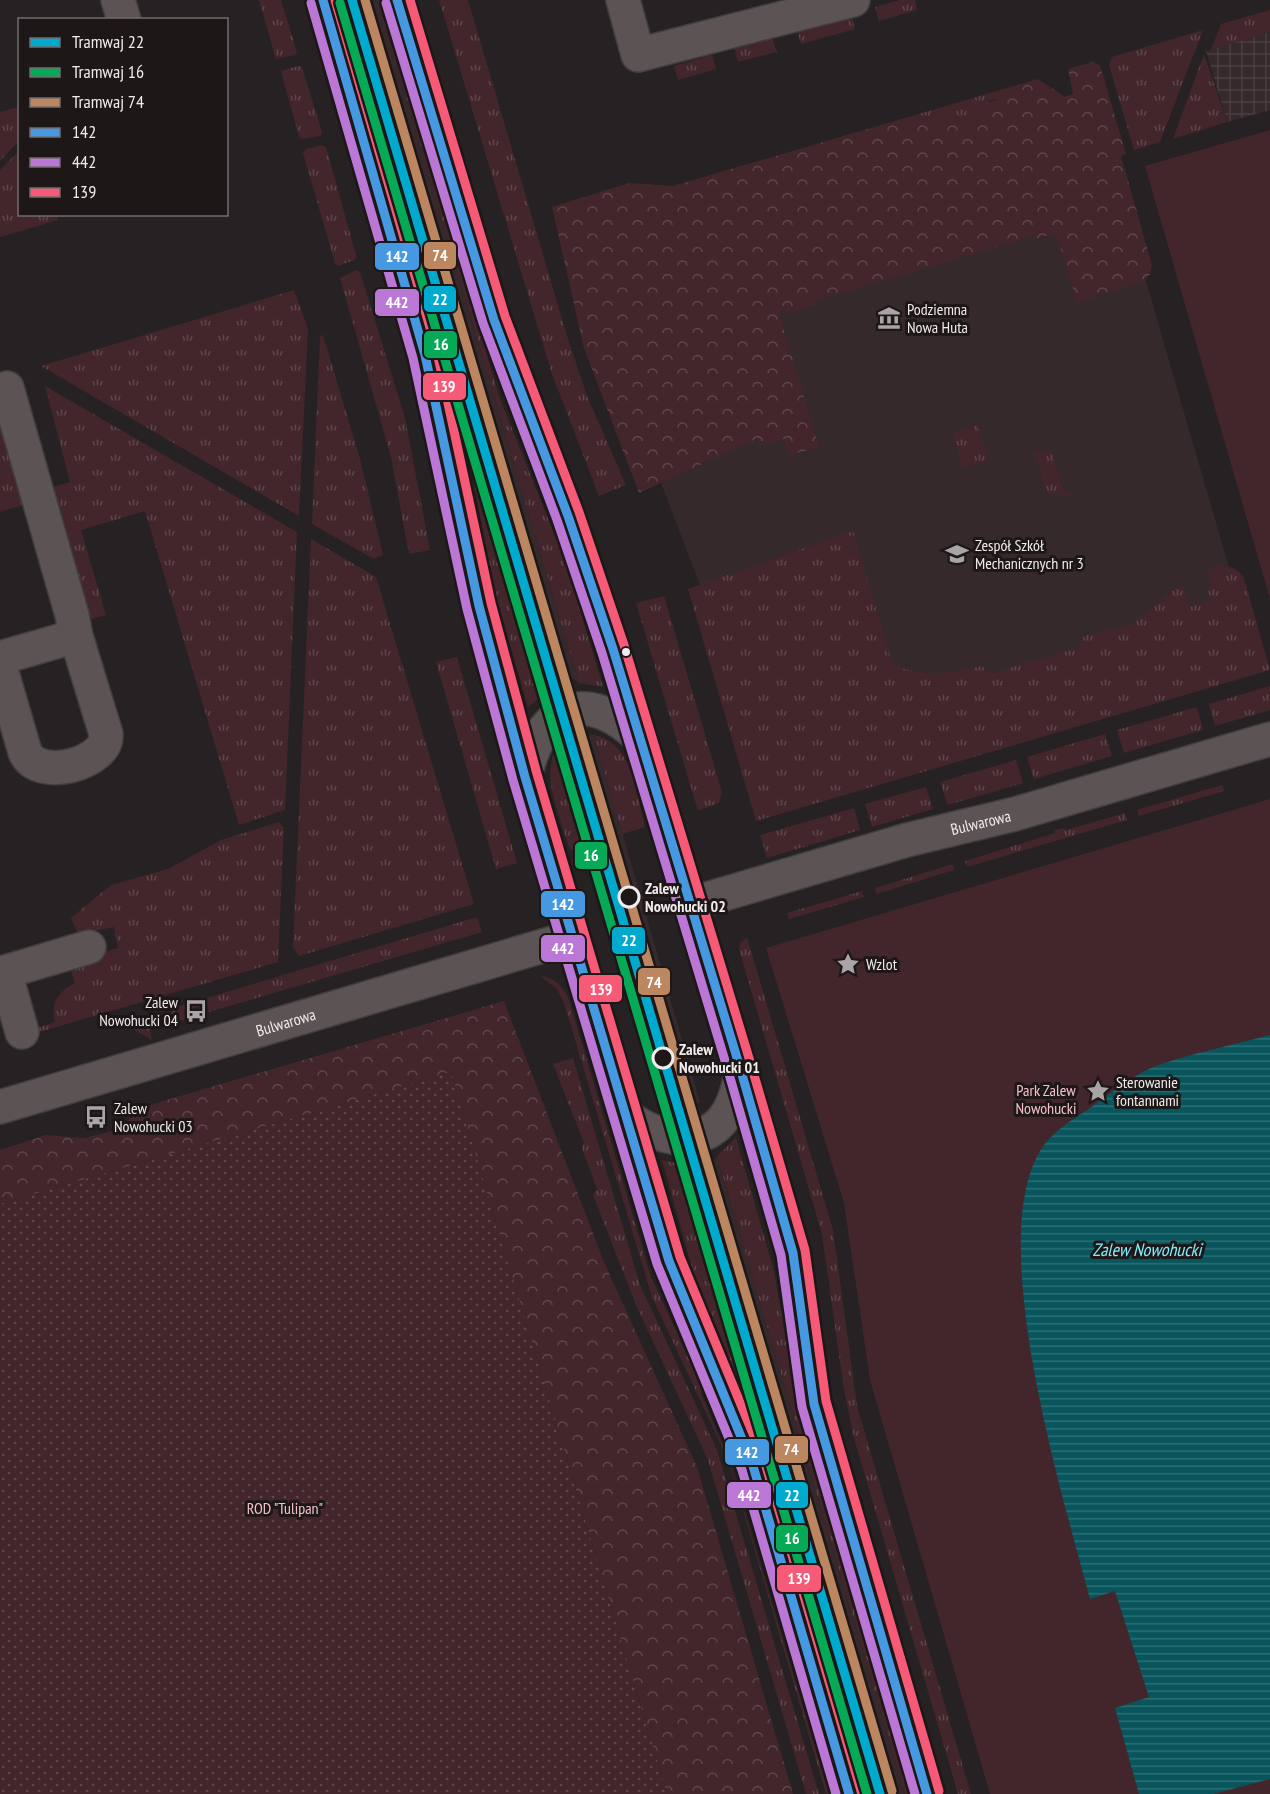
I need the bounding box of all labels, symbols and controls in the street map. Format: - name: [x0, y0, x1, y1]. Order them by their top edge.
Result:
- legend: [18, 18, 228, 216]
- text: Tramwaj 22: [72, 30, 144, 53]
- text: Tramwaj 16: [72, 60, 144, 83]
- text: Tramwaj 74: [72, 90, 144, 113]
- text: 142: [72, 120, 96, 143]
- text: 442: [72, 150, 96, 173]
- text: 139: [72, 180, 96, 203]
- line badge: 74: [423, 241, 457, 270]
- line badge: 142: [374, 242, 420, 271]
- text: 74: [432, 245, 448, 265]
- text: 142: [386, 246, 408, 266]
- line badge: 22: [423, 285, 457, 313]
- line badge: 442: [374, 288, 420, 317]
- text: 22: [432, 289, 448, 309]
- text: 442: [386, 292, 408, 312]
- place label: Podziemna Nowa Huta: [907, 299, 968, 337]
- museum icon: Podziemna Nowa Huta: [876, 305, 902, 331]
- line badge: 16: [423, 330, 458, 359]
- text: 16: [433, 334, 449, 354]
- line badge: 139: [422, 372, 467, 401]
- text: 139: [433, 376, 455, 396]
- place label: Zespół Szkół Mechanicznych nr 3: [975, 535, 1084, 573]
- school or university icon: Zespół Szkół Mechanicznych nr 3: [944, 541, 970, 567]
- unlabelled marker: [620, 646, 632, 658]
- street label: Bulwarowa: [949, 805, 1013, 839]
- line badge: 16: [574, 841, 608, 870]
- text: 16: [583, 845, 599, 865]
- place label: Zalew Nowohucki 02: [645, 878, 726, 916]
- marker: Zalew Nowohucki 02: [618, 886, 640, 908]
- line badge: 142: [540, 890, 586, 918]
- text: 142: [552, 894, 574, 914]
- line badge: 22: [611, 926, 646, 955]
- text: 22: [621, 930, 637, 950]
- line badge: 442: [540, 934, 586, 963]
- text: 442: [552, 938, 574, 958]
- place icon: Wzlot: [835, 951, 861, 977]
- place label: Wzlot: [866, 954, 898, 974]
- line badge: 74: [637, 967, 671, 996]
- text: 74: [646, 972, 662, 992]
- line badge: 139: [578, 974, 623, 1003]
- text: 139: [590, 979, 612, 999]
- place label: Zalew Nowohucki 04: [99, 992, 179, 1030]
- bus stop icon: Zalew Nowohucki 04: [183, 998, 209, 1024]
- street label: Bulwarowa: [254, 1004, 318, 1041]
- place label: Zalew Nowohucki 01: [679, 1039, 760, 1077]
- marker: Zalew Nowohucki 01: [652, 1047, 674, 1069]
- place label: Sterowanie fontannami: [1116, 1072, 1179, 1110]
- place icon: Sterowanie fontannami: [1085, 1078, 1111, 1104]
- park label: Park Zalew Nowohucki: [1016, 1080, 1076, 1118]
- place label: Zalew Nowohucki 03: [114, 1098, 193, 1136]
- bus stop icon: Zalew Nowohucki 03: [83, 1104, 109, 1130]
- water label: Zalew Nowohucki: [1093, 1238, 1204, 1261]
- line badge: 74: [774, 1435, 809, 1464]
- line badge: 142: [724, 1438, 770, 1466]
- text: 74: [783, 1439, 799, 1459]
- text: 142: [736, 1442, 758, 1462]
- line badge: 442: [726, 1481, 772, 1509]
- line badge: 22: [775, 1481, 809, 1509]
- text: 442: [738, 1485, 760, 1505]
- text: 22: [784, 1485, 800, 1505]
- park label: ROD "Tulipan": [247, 1498, 323, 1518]
- line badge: 16: [775, 1524, 809, 1553]
- text: 16: [784, 1528, 800, 1548]
- line badge: 139: [776, 1564, 822, 1593]
- text: 139: [788, 1568, 810, 1588]

